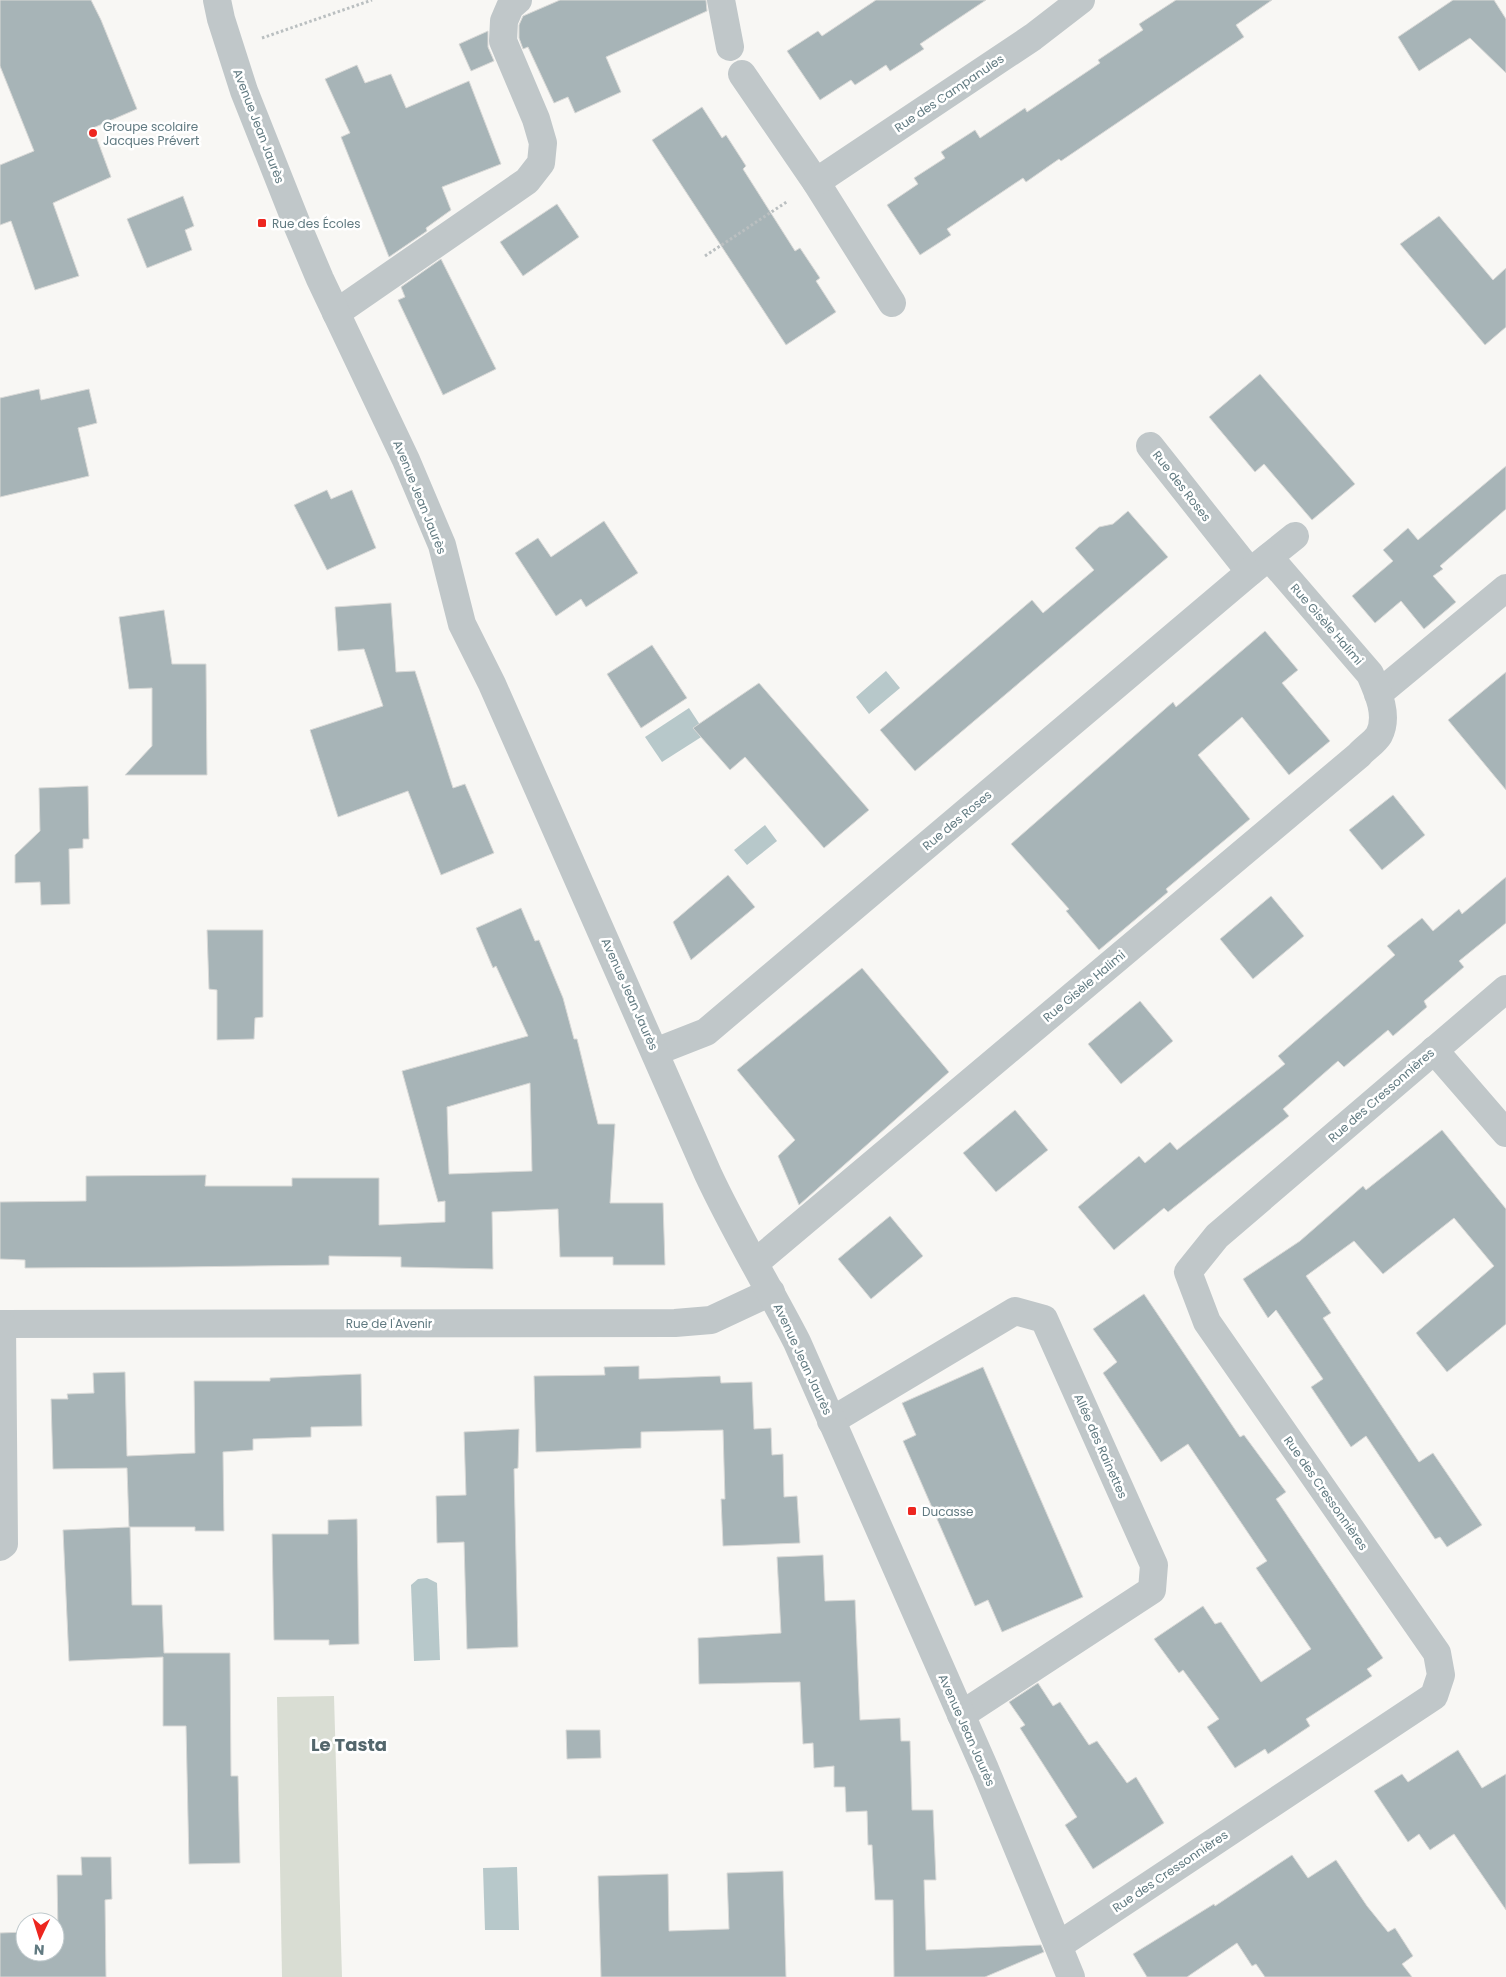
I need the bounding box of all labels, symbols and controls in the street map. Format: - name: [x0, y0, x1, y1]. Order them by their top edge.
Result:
- street label: Rue des Campanules: [891, 50, 1007, 136]
- street label: Avenue Jean Jaurès: [229, 66, 289, 186]
- place label: Groupe scolaire Jacques Prévert: [103, 118, 199, 149]
- marker: Groupe scolaire Jacques Prévert: [87, 127, 99, 139]
- place label: Rue des Écoles: [272, 215, 360, 232]
- marker: Rue des Écoles: [256, 217, 268, 229]
- street label: Avenue Jean Jaurès: [389, 438, 451, 556]
- street label: Rue des Roses: [1149, 447, 1215, 525]
- street label: Rue Gisèle Halimi: [1287, 580, 1367, 668]
- street label: Rue des Roses: [919, 786, 995, 854]
- street label: Avenue Jean Jaurès: [598, 935, 662, 1053]
- street label: Rue Gisèle Halimi: [1039, 946, 1129, 1026]
- street label: Rue des Cressonnières: [1324, 1044, 1438, 1146]
- street label: Avenue Jean Jaurès: [770, 1300, 836, 1418]
- street label: Rue de l'Avenir: [346, 1315, 433, 1332]
- street label: Allée des Rainettes: [1070, 1391, 1132, 1501]
- street label: Rue des Cressonnières: [1280, 1432, 1372, 1554]
- place label: Ducasse: [922, 1503, 974, 1520]
- marker: Ducasse: [906, 1505, 918, 1517]
- street label: Avenue Jean Jaurès: [935, 1671, 999, 1789]
- district label: Le Tasta: [311, 1732, 387, 1757]
- street label: Rue des Cressonnières: [1109, 1826, 1231, 1916]
- north arrow: [15, 1912, 65, 1962]
- text: N: [33, 1940, 45, 1960]

